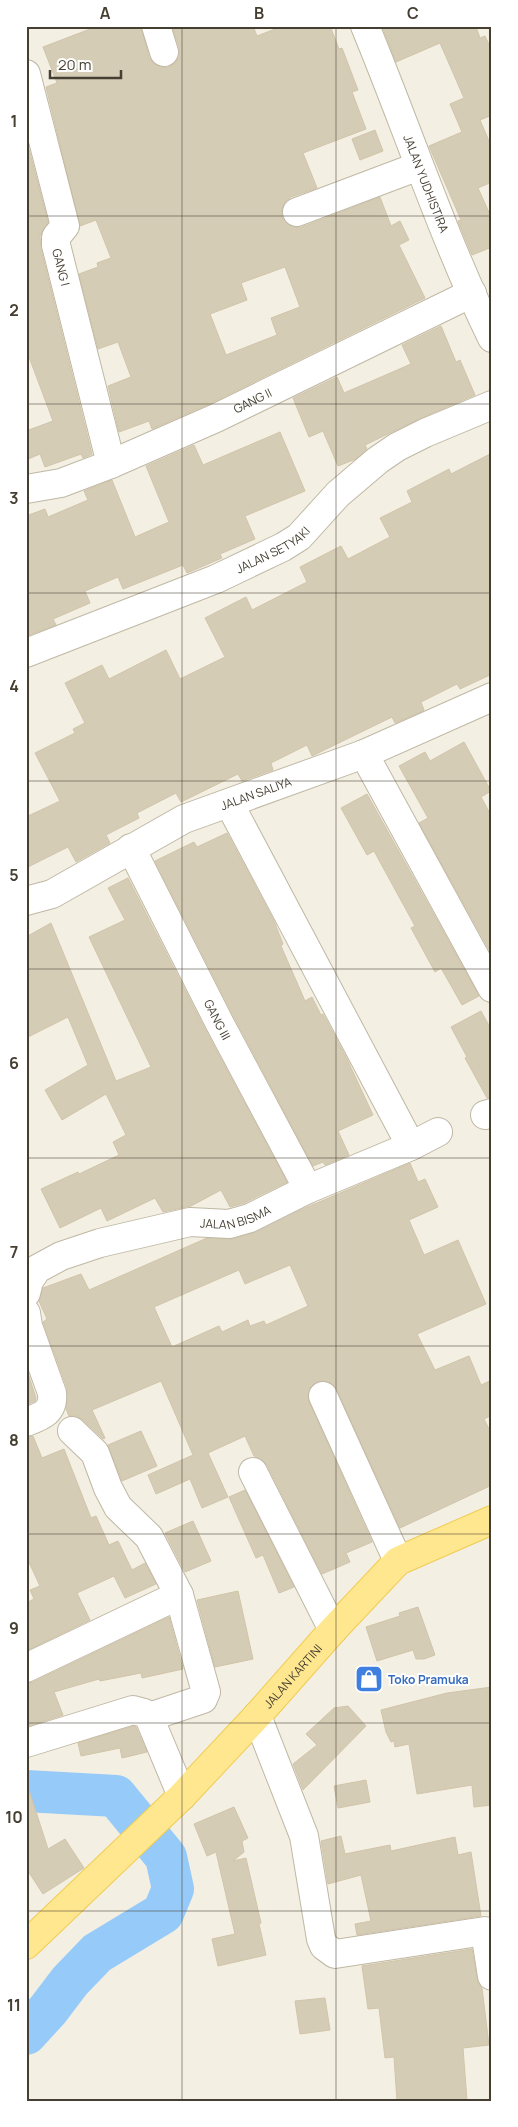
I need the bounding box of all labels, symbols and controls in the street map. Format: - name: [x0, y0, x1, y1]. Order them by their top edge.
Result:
- text: A: [100, 2, 111, 24]
- text: B: [254, 2, 264, 24]
- text: C: [407, 2, 419, 24]
- scale bar: [50, 48, 121, 80]
- text: 20 m: [58, 54, 91, 75]
- text: 1: [10, 110, 18, 132]
- street label: JALAN YUDHISTIRA: [400, 132, 453, 235]
- street label: GANG I: [49, 247, 74, 288]
- text: 2: [9, 299, 19, 321]
- street label: GANG II: [230, 384, 274, 417]
- text: 3: [9, 487, 19, 509]
- street label: JALAN SETYAKI: [233, 522, 314, 577]
- text: 4: [9, 675, 19, 697]
- street label: JALAN SALIYA: [218, 772, 294, 814]
- text: 5: [9, 864, 19, 886]
- street label: GANG III: [200, 996, 235, 1043]
- text: 6: [9, 1052, 19, 1074]
- street label: JALAN BISMA: [200, 1200, 274, 1233]
- text: 7: [10, 1241, 18, 1263]
- text: 8: [9, 1429, 19, 1451]
- text: 9: [9, 1617, 19, 1639]
- street label: JALAN KARTINI: [259, 1640, 326, 1712]
- shop icon: Toko Pramuka: [354, 1664, 384, 1694]
- place label: Toko Pramuka: [388, 1671, 469, 1688]
- text: 10: [5, 1806, 23, 1828]
- text: 11: [7, 1994, 21, 2016]

